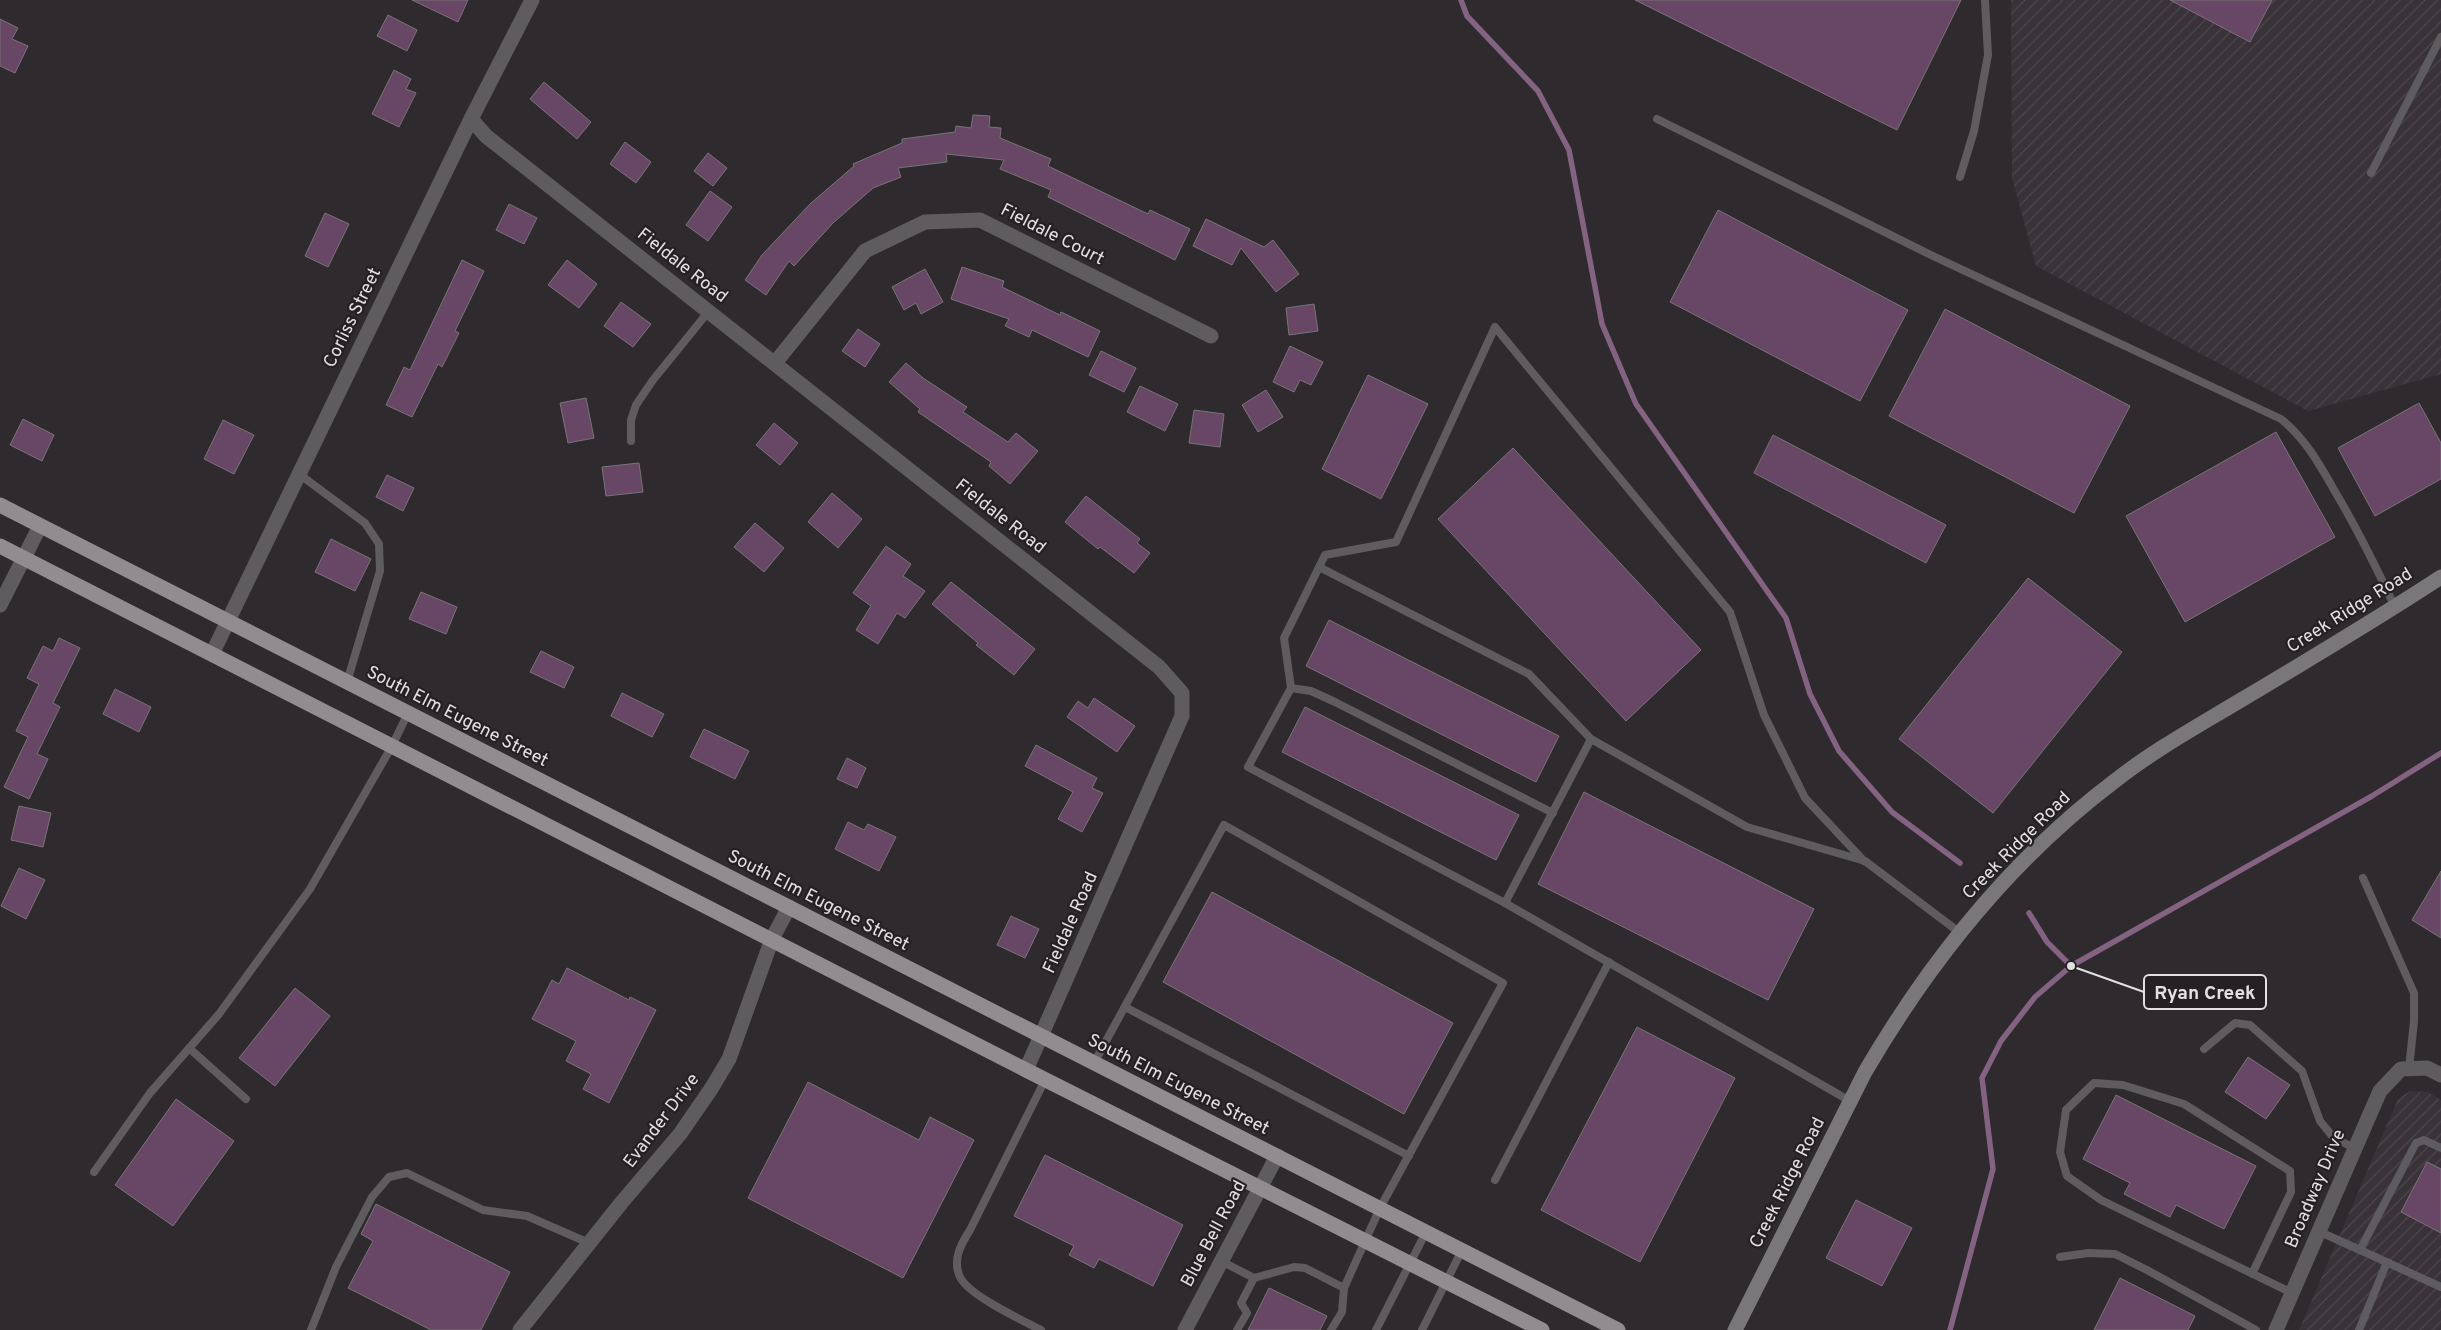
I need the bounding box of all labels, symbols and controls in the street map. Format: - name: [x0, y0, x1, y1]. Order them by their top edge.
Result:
- street label: Fieldale Court: [996, 199, 1108, 271]
- street label: Fieldale Road: [632, 223, 732, 309]
- street label: Corliss Street: [319, 264, 387, 372]
- street label: Fieldale Road: [950, 474, 1050, 560]
- street label: Creek Ridge Road: [2283, 563, 2417, 659]
- street label: South Elm Eugene Street: [362, 661, 552, 773]
- street label: Creek Ridge Road: [1958, 787, 2076, 905]
- street label: South Elm Eugene Street: [723, 845, 913, 957]
- street label: Fieldale Road: [1038, 869, 1104, 977]
- callout: Ryan Creek: [2144, 975, 2266, 1009]
- text: Ryan Creek: [2154, 982, 2256, 1006]
- street label: South Elm Eugene Street: [1083, 1029, 1273, 1141]
- street label: Evander Drive: [619, 1069, 705, 1173]
- street label: Creek Ridge Road: [1745, 1114, 1831, 1252]
- street label: Broadway Drive: [2281, 1126, 2351, 1252]
- street label: Blue Bell Road: [1176, 1177, 1252, 1291]

